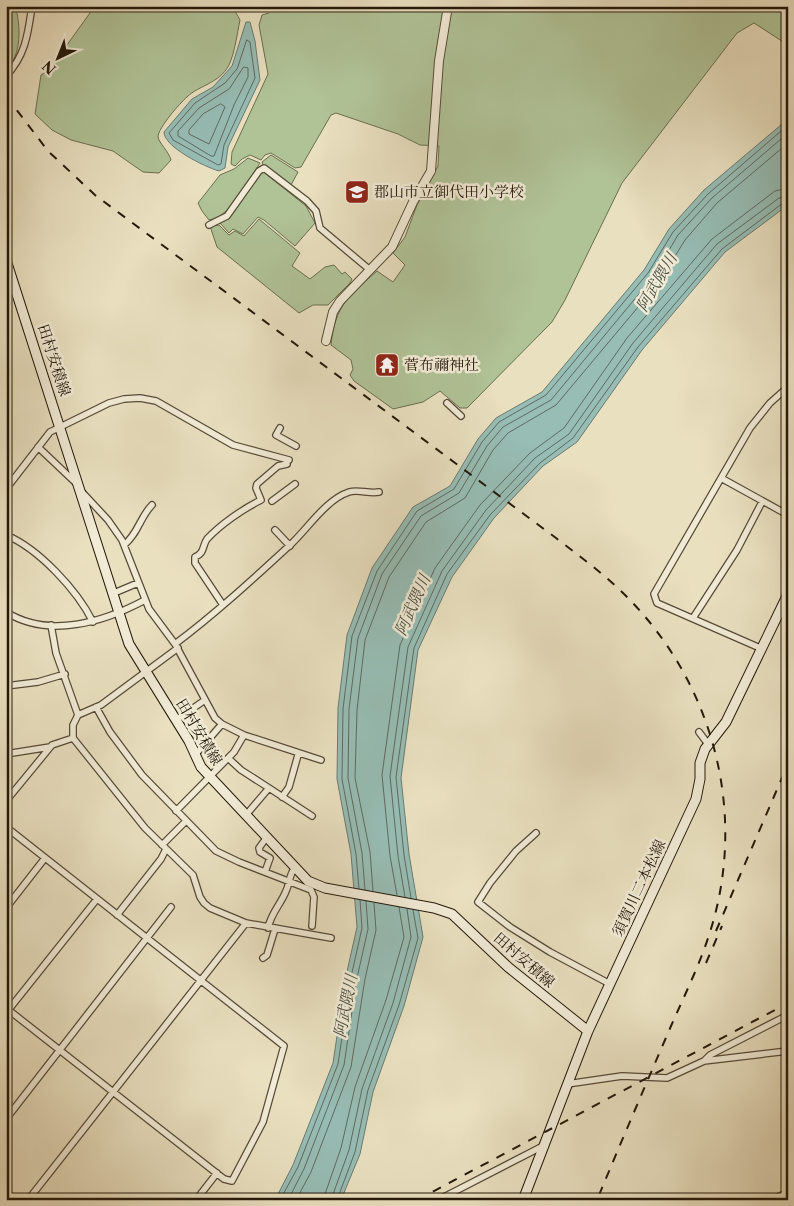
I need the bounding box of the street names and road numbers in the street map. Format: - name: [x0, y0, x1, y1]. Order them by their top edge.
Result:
- street label: 田村安積線: [34, 321, 75, 398]
- street label: 田村安積線: [172, 695, 227, 769]
- street label: 須賀川二本松線: [608, 836, 669, 939]
- street label: 田村安積線: [490, 928, 559, 991]

